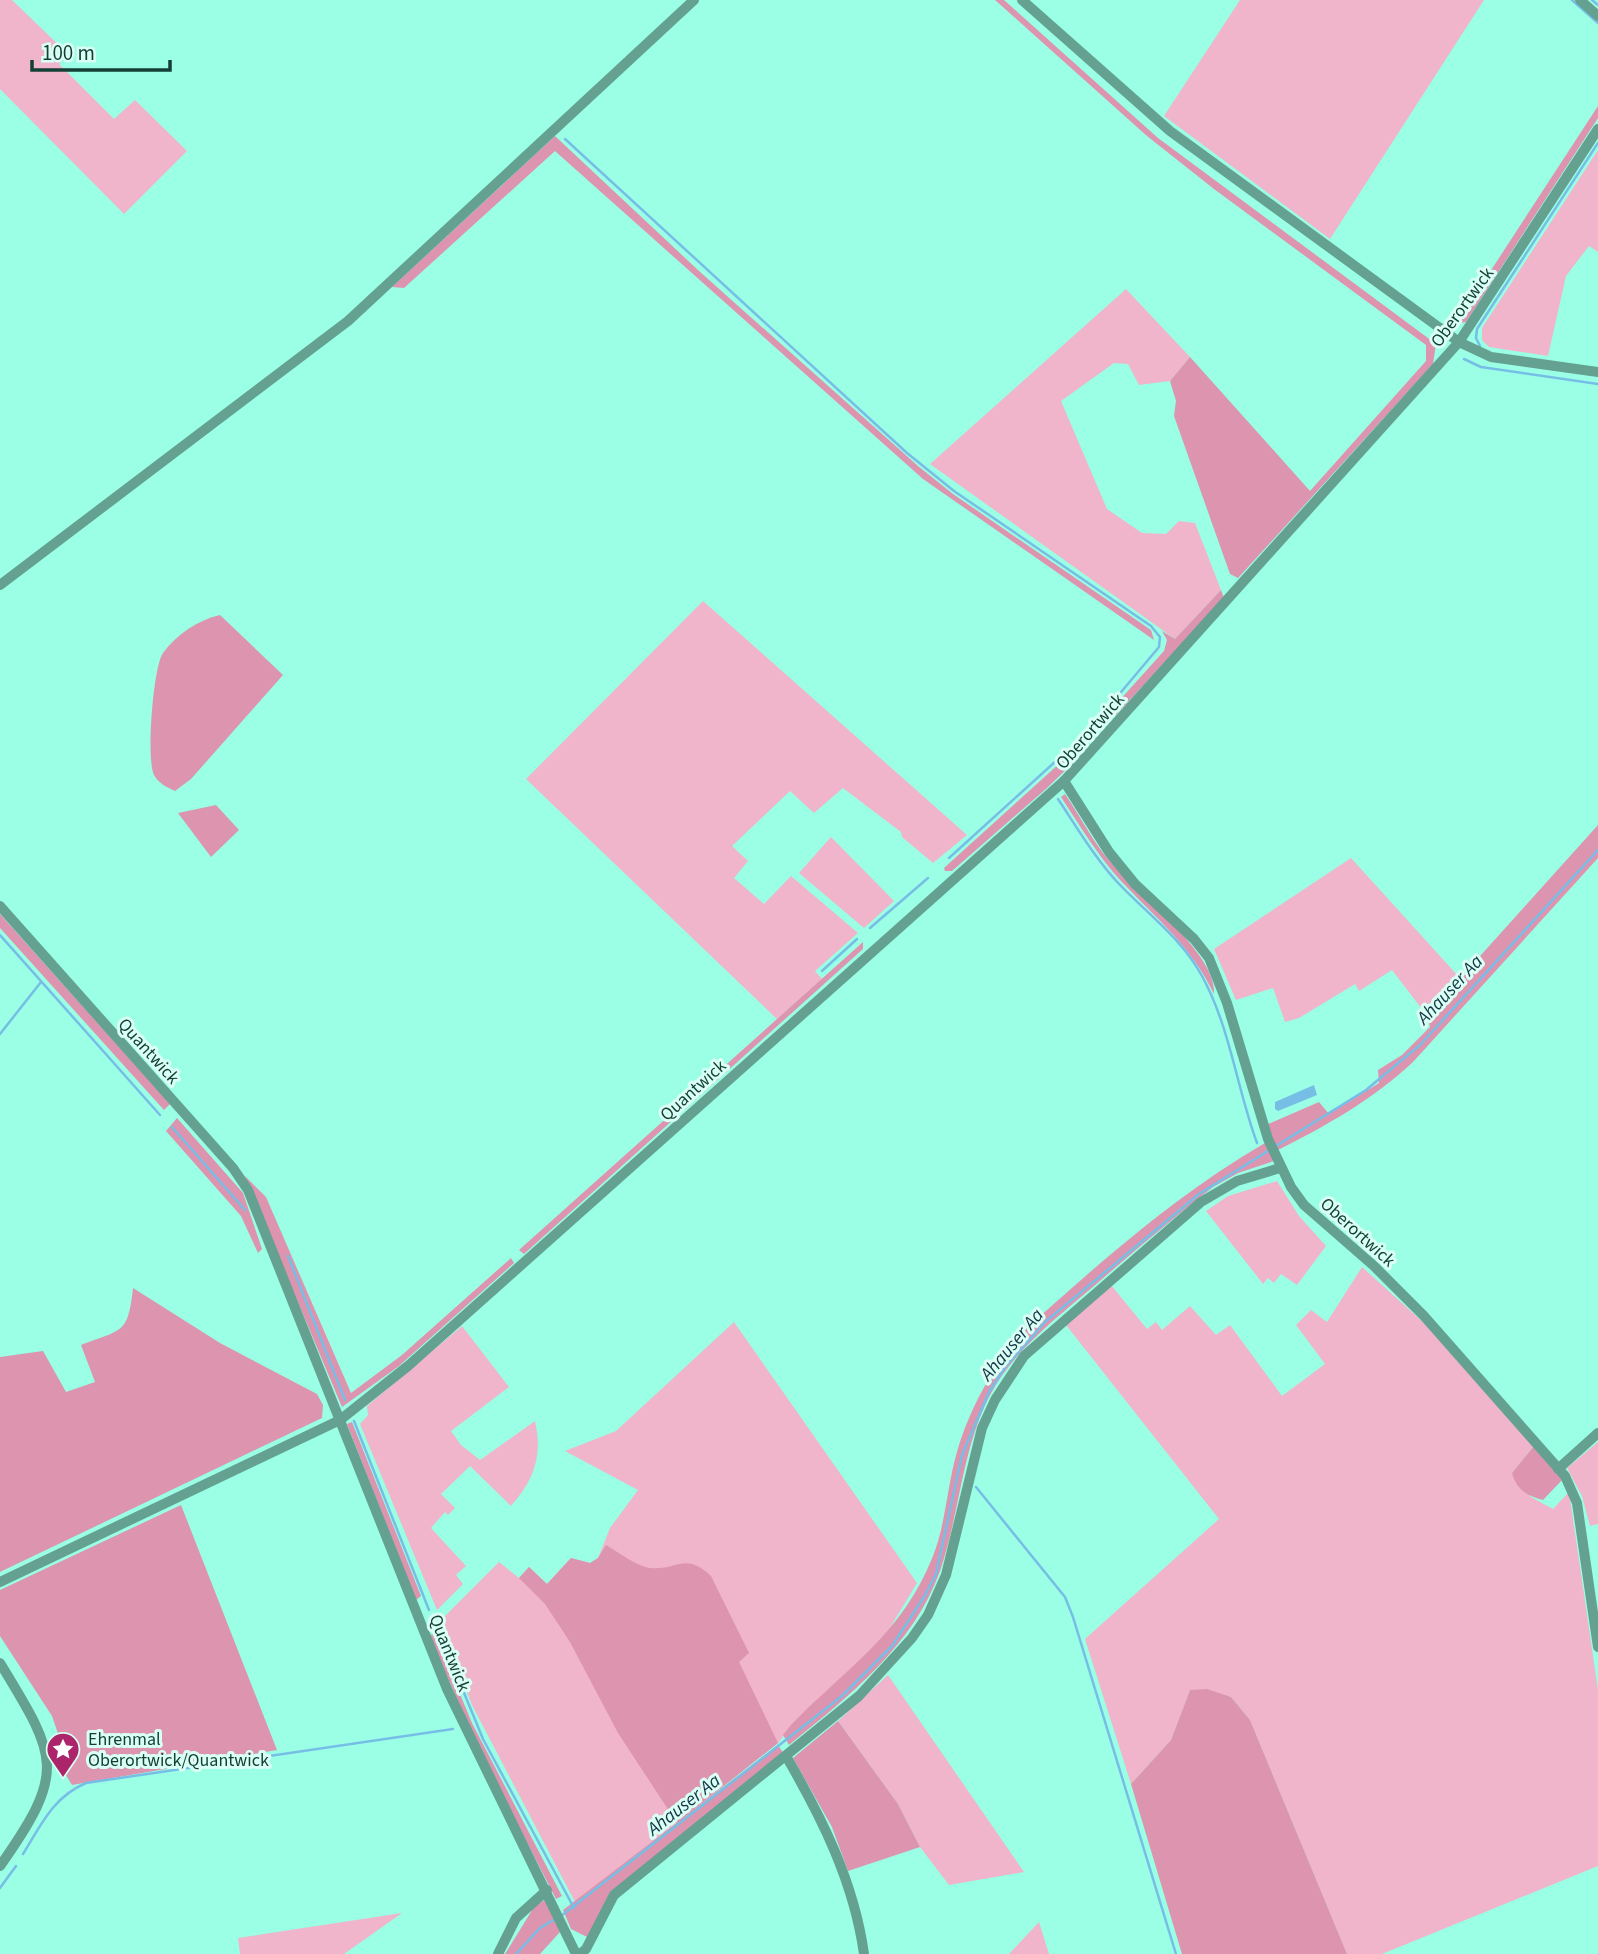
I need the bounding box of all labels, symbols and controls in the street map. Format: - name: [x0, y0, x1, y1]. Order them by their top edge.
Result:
- scale bar: [32, 28, 170, 72]
- text: 100 m: [42, 38, 95, 68]
- street label: Oberortwick: [1425, 262, 1500, 352]
- street label: Oberortwick: [1050, 688, 1131, 775]
- water label: Ahauser Aa: [1410, 949, 1490, 1032]
- street label: Quantwick: [112, 1013, 185, 1090]
- street label: Quantwick: [655, 1054, 732, 1127]
- street label: Oberortwick: [1315, 1192, 1401, 1273]
- water label: Ahauser Aa: [973, 1303, 1050, 1388]
- street label: Quantwick: [423, 1611, 476, 1696]
- place label: Ehrenmal Oberortwick/Quantwick: [88, 1727, 269, 1773]
- place icon: Ehrenmal Oberortwick/Quantwick: [44, 1730, 82, 1779]
- water label: Ahauser Aa: [641, 1768, 726, 1843]

